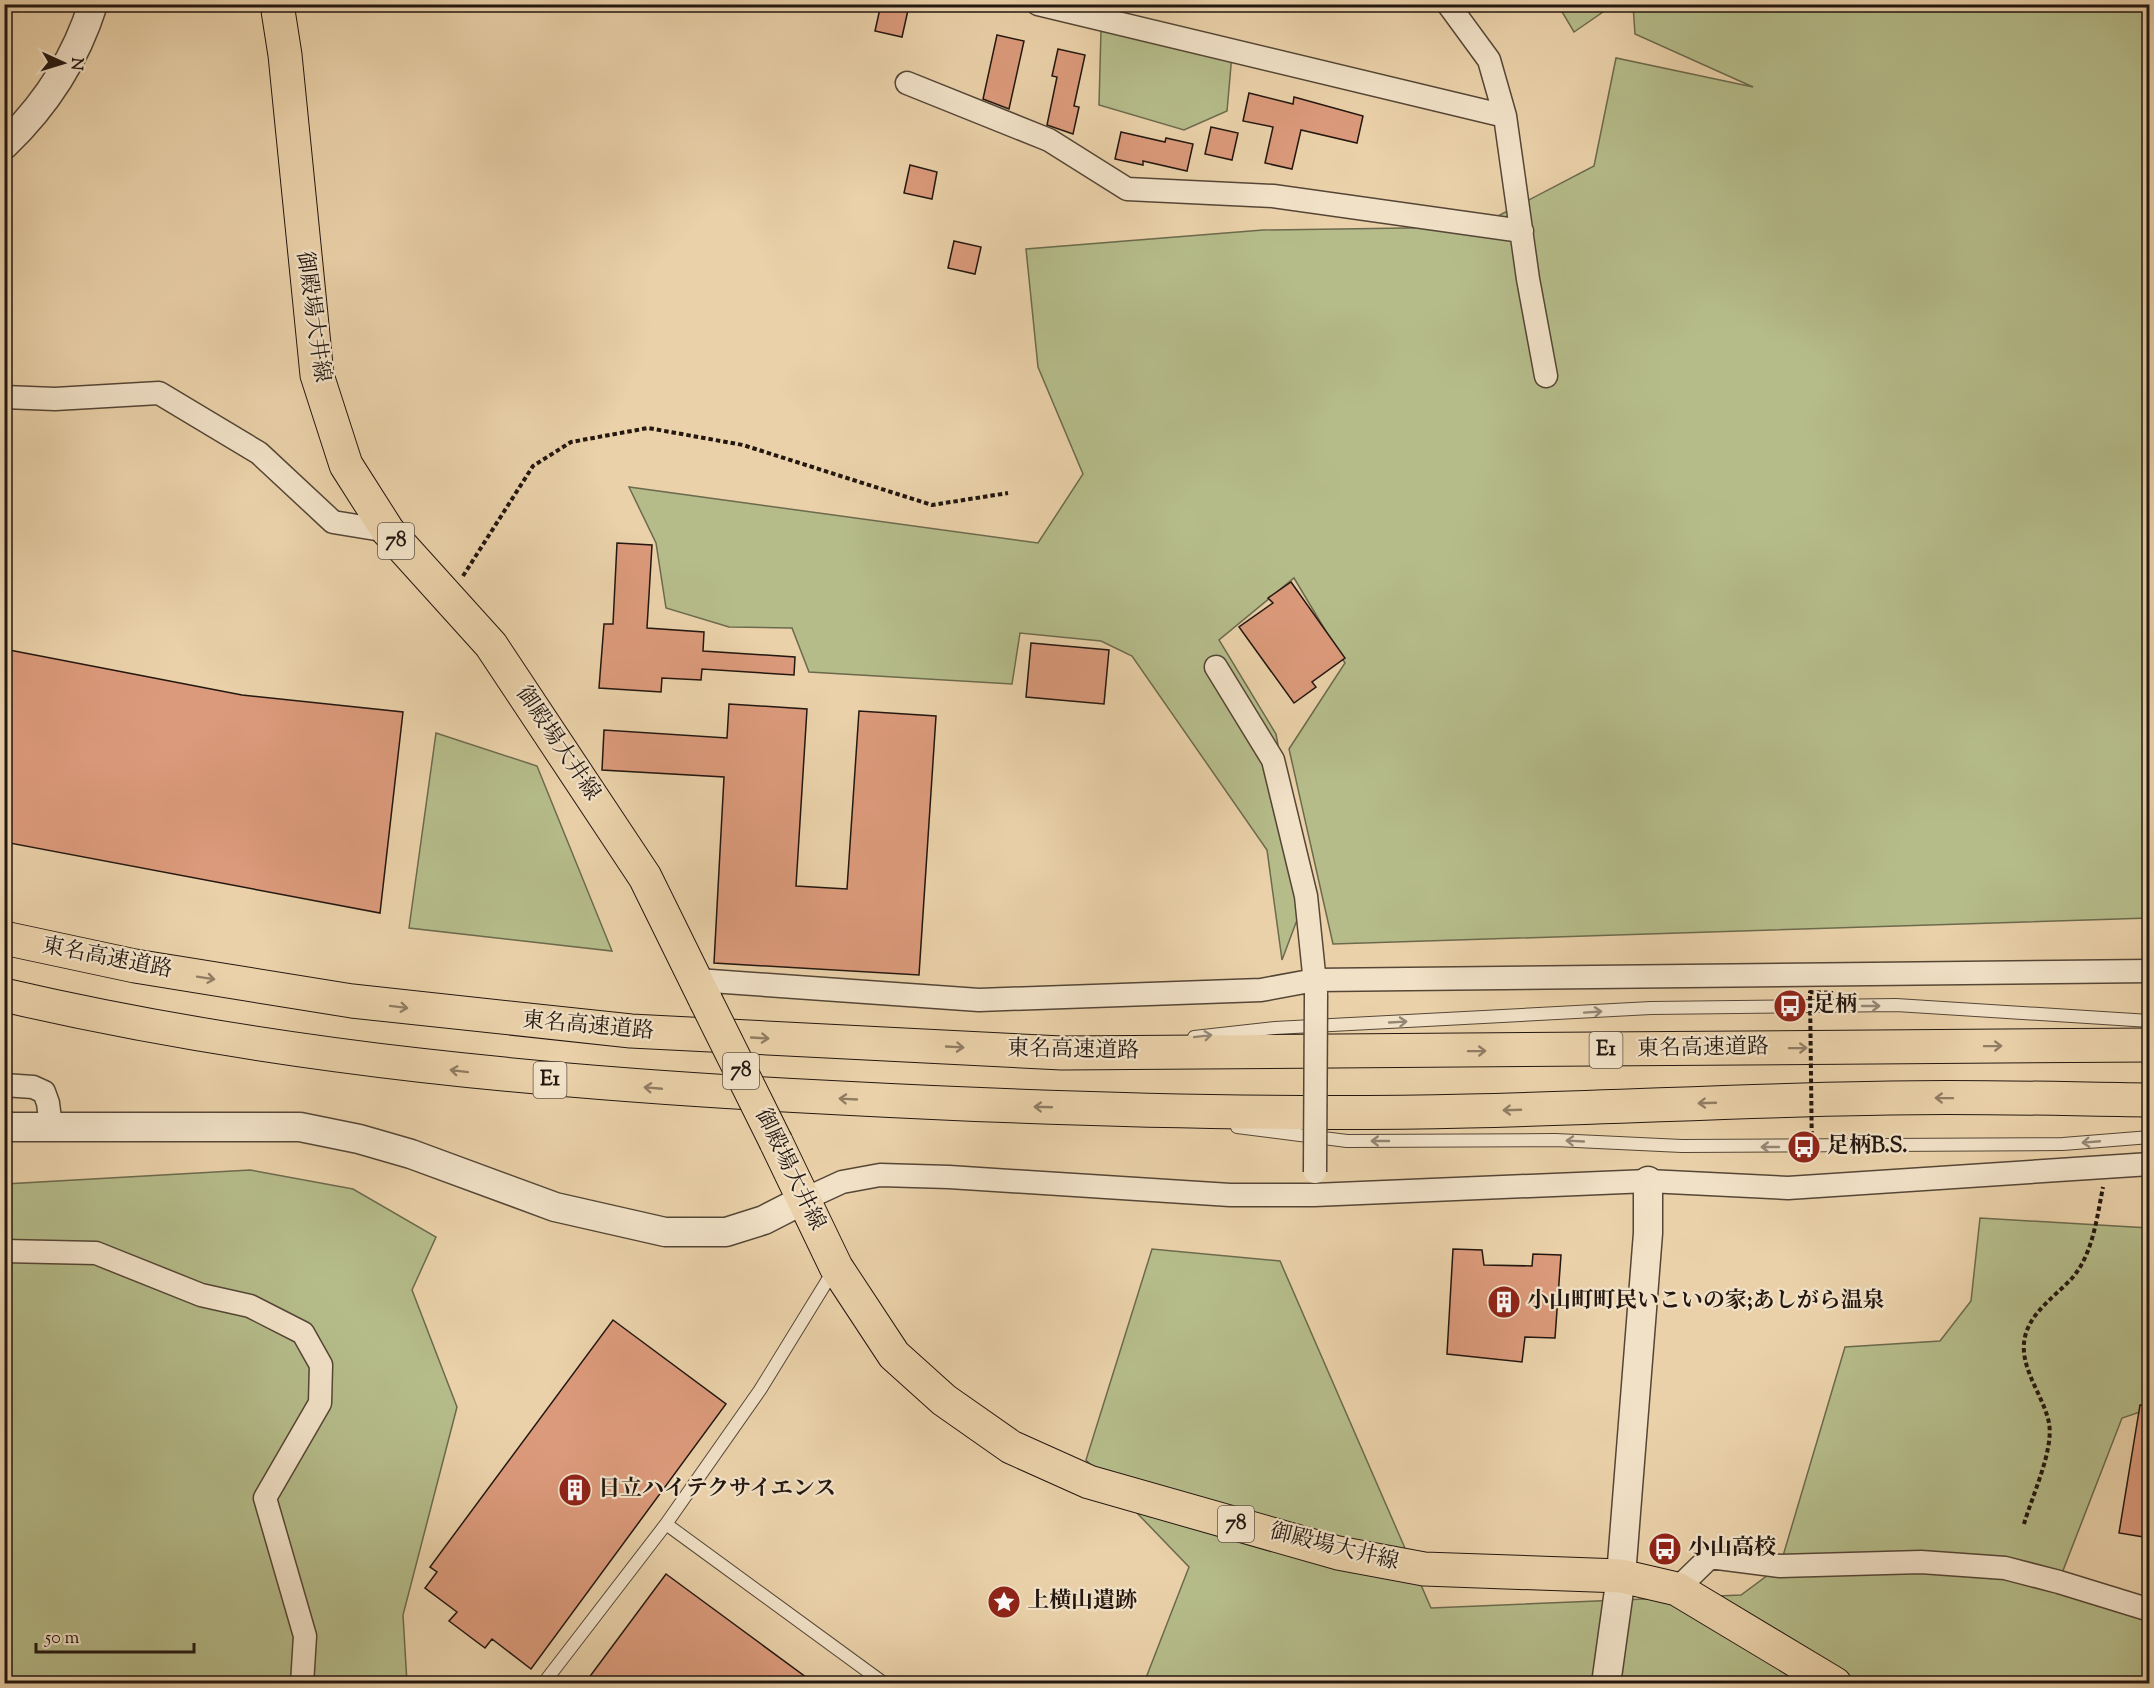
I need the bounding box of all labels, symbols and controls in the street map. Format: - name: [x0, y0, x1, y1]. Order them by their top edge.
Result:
- north arrow: [33, 33, 93, 93]
- text: N: [64, 57, 87, 71]
- street label: 御殿場大井線: [287, 249, 337, 385]
- road number: 78: [378, 523, 414, 559]
- street label: 御殿場大井線: [507, 680, 607, 808]
- street label: 東名高速道路: [39, 931, 175, 987]
- one-way arrow: [196, 972, 215, 983]
- bus stop icon: 足柄: [1772, 988, 1808, 1024]
- place label: 足柄: [1813, 990, 1857, 1022]
- one-way arrow: [1861, 1000, 1881, 1012]
- one-way arrow: [388, 1001, 408, 1012]
- street label: 東名高速道路: [521, 1005, 655, 1049]
- one-way arrow: [1582, 1006, 1602, 1017]
- one-way arrow: [1387, 1016, 1407, 1027]
- one-way arrow: [1193, 1030, 1213, 1041]
- one-way arrow: [750, 1032, 770, 1043]
- road number: E1: [1590, 1032, 1622, 1068]
- street label: 東名高速道路: [1637, 1032, 1769, 1066]
- street label: 東名高速道路: [1007, 1034, 1139, 1068]
- one-way arrow: [1983, 1040, 2003, 1052]
- one-way arrow: [945, 1042, 965, 1053]
- one-way arrow: [1788, 1042, 1808, 1054]
- one-way arrow: [1467, 1045, 1487, 1057]
- road number: 78: [723, 1053, 759, 1089]
- road number: E1: [534, 1062, 566, 1098]
- one-way arrow: [450, 1065, 470, 1076]
- one-way arrow: [644, 1082, 664, 1093]
- one-way arrow: [1935, 1092, 1955, 1104]
- one-way arrow: [839, 1093, 859, 1104]
- one-way arrow: [1698, 1098, 1718, 1109]
- one-way arrow: [1034, 1101, 1054, 1112]
- street label: 御殿場大井線: [746, 1104, 832, 1236]
- one-way arrow: [1503, 1104, 1523, 1115]
- bus stop icon: 足柄B.S.: [1786, 1129, 1822, 1165]
- place label: 足柄B.S.: [1827, 1131, 1908, 1163]
- one-way arrow: [1371, 1135, 1391, 1147]
- one-way arrow: [1566, 1136, 1586, 1147]
- one-way arrow: [2082, 1137, 2102, 1148]
- one-way arrow: [1761, 1141, 1781, 1153]
- building icon: 小山町町民いこいの家;あしがら温泉: [1486, 1284, 1522, 1320]
- place label: 小山町町民いこいの家;あしがら温泉: [1527, 1286, 1885, 1318]
- building icon: 日立ハイテクサイエンス: [557, 1472, 593, 1508]
- place label: 日立ハイテクサイエンス: [598, 1474, 836, 1506]
- road number: 78: [1218, 1506, 1254, 1542]
- street label: 御殿場大井線: [1266, 1517, 1402, 1579]
- bus stop icon: 小山高校: [1647, 1531, 1683, 1567]
- place label: 小山高校: [1688, 1533, 1776, 1565]
- place icon: 上横山遺跡: [986, 1584, 1022, 1620]
- place label: 上横山遺跡: [1027, 1586, 1137, 1618]
- scale bar: [36, 1616, 194, 1654]
- text: 50 m: [44, 1626, 80, 1652]

